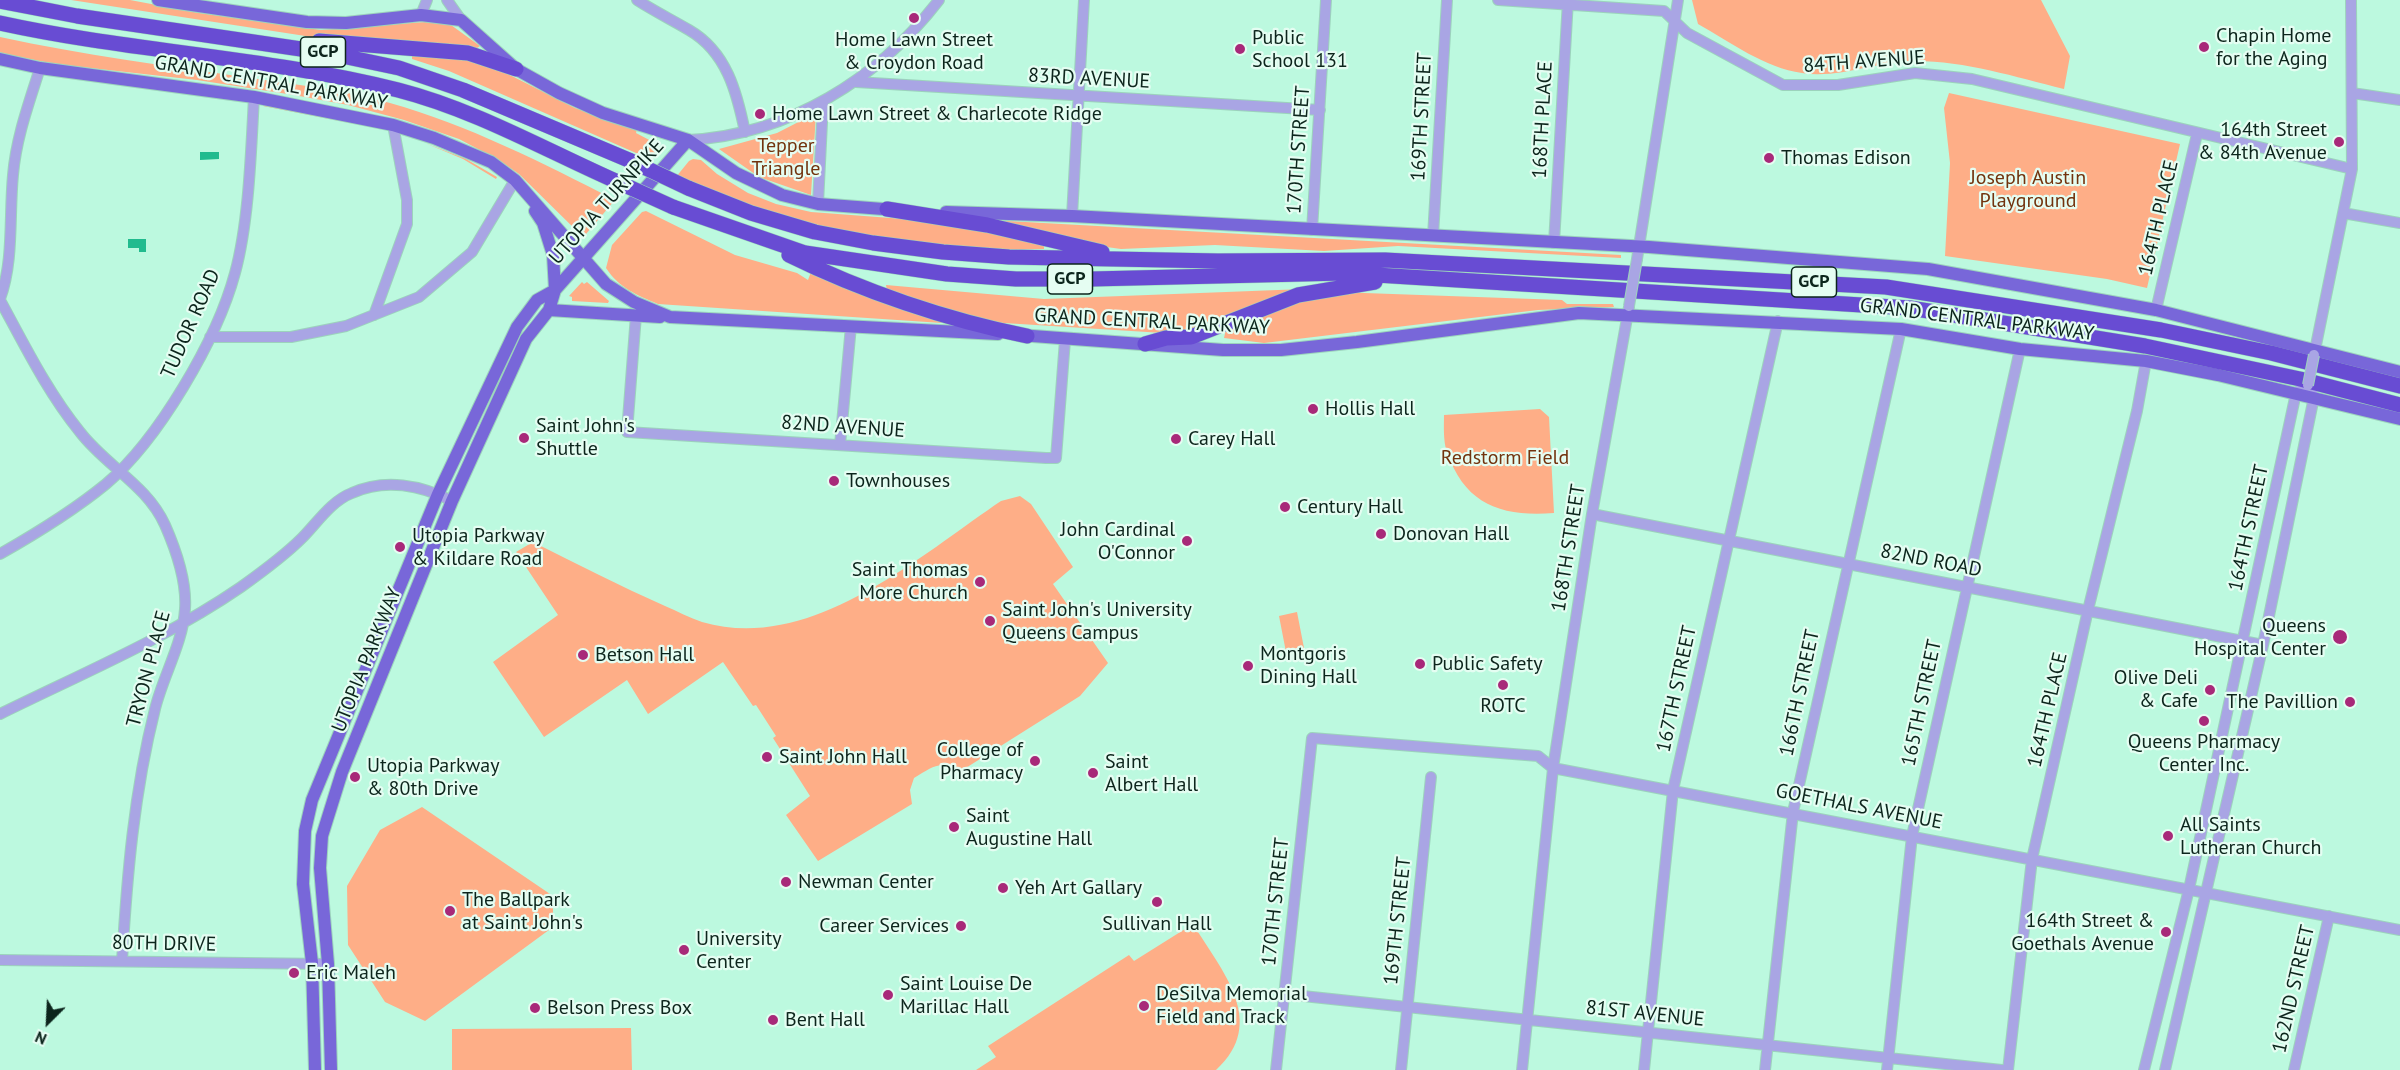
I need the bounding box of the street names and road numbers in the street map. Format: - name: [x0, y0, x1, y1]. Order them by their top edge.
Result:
- road number: GCP: [300, 37, 346, 67]
- street label: 84TH AVENUE: [1802, 46, 1926, 78]
- street label: GRAND CENTRAL PARKWAY: [153, 51, 389, 115]
- street label: 169TH STREET: [1407, 52, 1437, 182]
- street label: 168TH PLACE: [1528, 61, 1558, 179]
- street label: 83RD AVENUE: [1027, 64, 1151, 94]
- street label: 170TH STREET: [1283, 85, 1315, 215]
- street label: UTOPIA TURNPIKE: [544, 134, 670, 270]
- street label: 164TH PLACE: [2134, 158, 2184, 278]
- road number: GCP: [1048, 264, 1092, 294]
- street label: TUDOR ROAD: [156, 266, 226, 382]
- road number: GCP: [1792, 267, 1836, 297]
- street label: GRAND CENTRAL PARKWAY: [1858, 294, 2096, 346]
- street label: GRAND CENTRAL PARKWAY: [1034, 304, 1270, 340]
- street label: 82ND AVENUE: [780, 411, 906, 443]
- street label: 164TH STREET: [2224, 463, 2274, 593]
- street label: 168TH STREET: [1547, 483, 1591, 613]
- street label: 82ND ROAD: [1878, 539, 1984, 583]
- street label: UTOPIA PARKWAY: [327, 584, 407, 736]
- street label: TRYON PLACE: [122, 608, 176, 730]
- street label: 167TH STREET: [1652, 624, 1702, 754]
- street label: 166TH STREET: [1775, 628, 1825, 758]
- street label: 165TH STREET: [1897, 638, 1947, 768]
- street label: 164TH PLACE: [2023, 650, 2073, 770]
- street label: GOETHALS AVENUE: [1774, 779, 1944, 835]
- street label: 170TH STREET: [1257, 837, 1295, 967]
- street label: 169TH STREET: [1379, 856, 1417, 986]
- street label: 162ND STREET: [2268, 923, 2320, 1055]
- street label: 80TH DRIVE: [112, 931, 216, 957]
- street label: 81ST AVENUE: [1585, 996, 1705, 1032]

